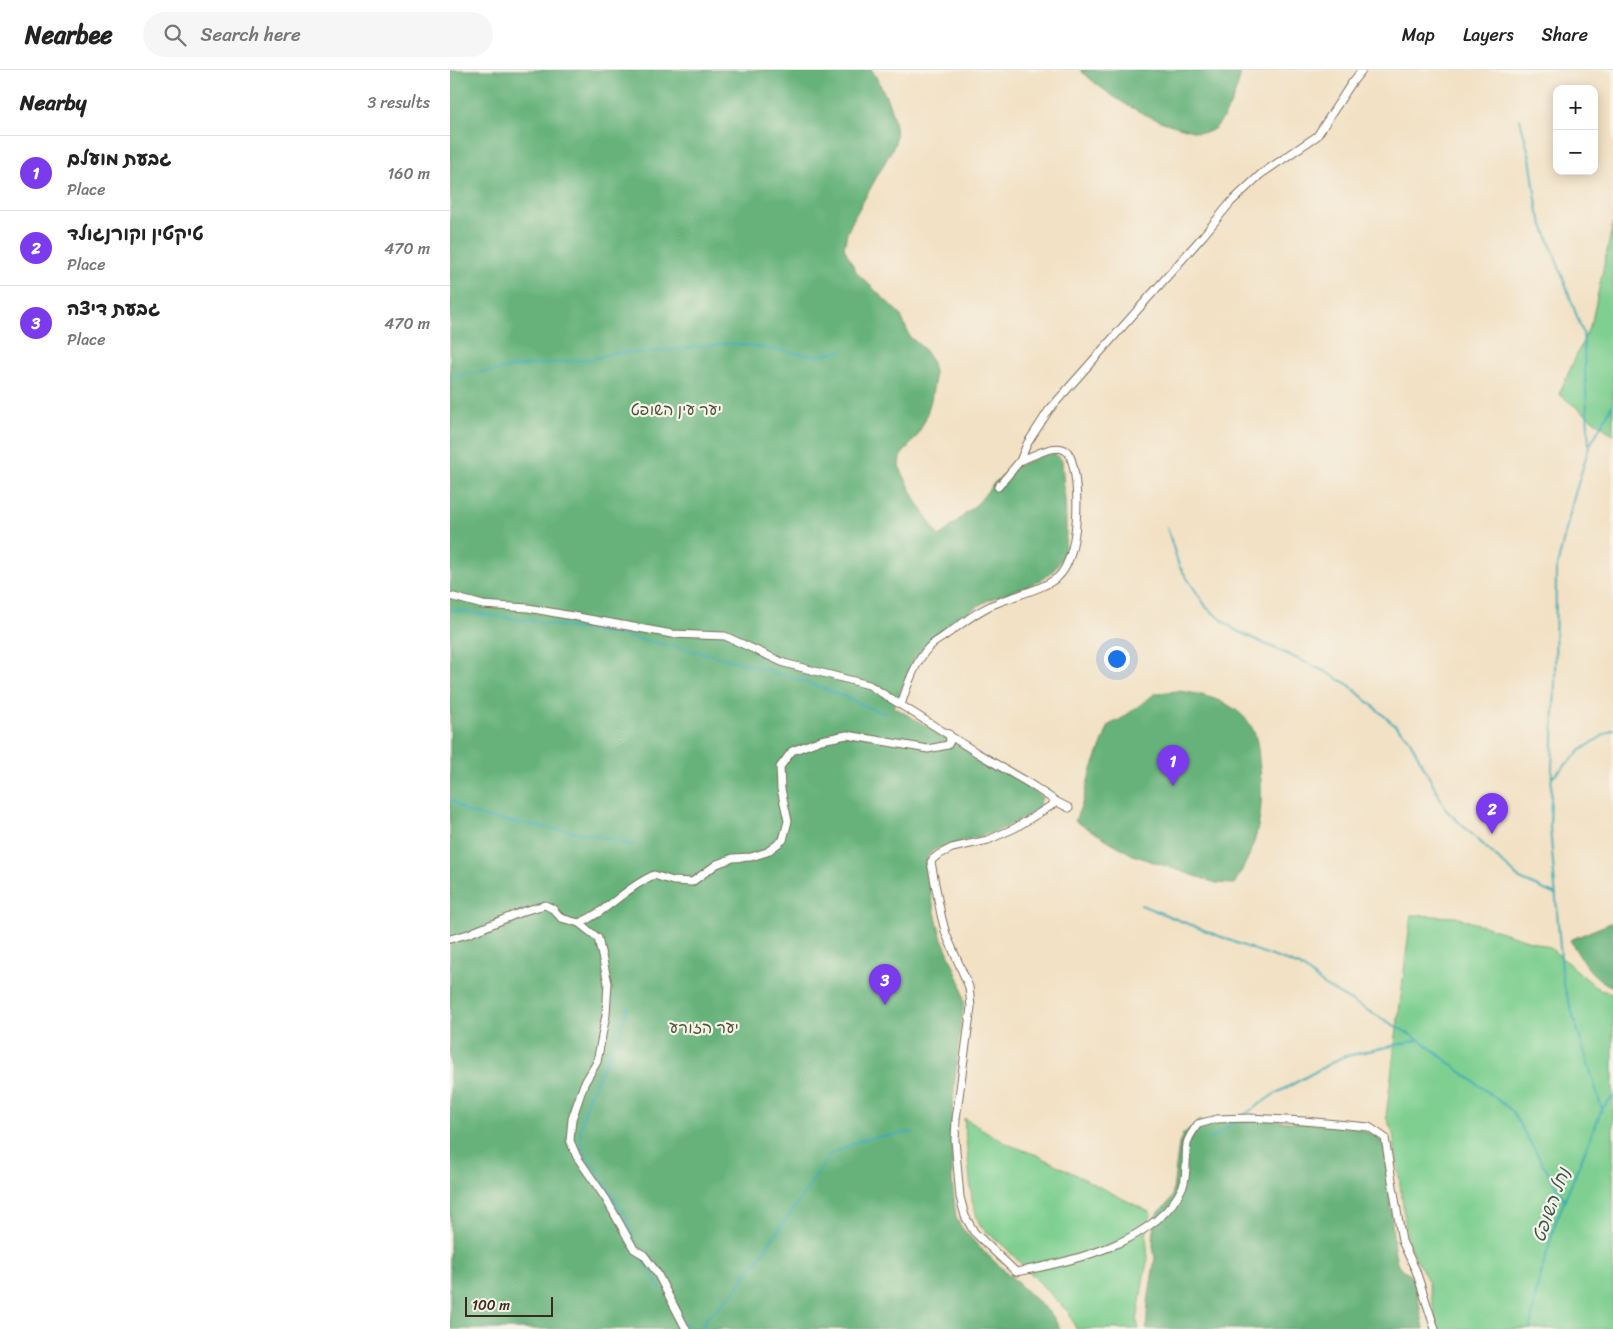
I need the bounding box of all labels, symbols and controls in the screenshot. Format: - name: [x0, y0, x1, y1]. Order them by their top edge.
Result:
- search box: [143, 12, 493, 57]
- text: Nearbee: [25, 14, 113, 56]
- text: Search here: [201, 18, 301, 51]
- text: Map: [1402, 19, 1435, 51]
- text: Layers: [1463, 19, 1514, 51]
- text: Share: [1542, 19, 1588, 51]
- icon: search: [161, 21, 189, 49]
- text: Nearby: [20, 84, 86, 122]
- map controls: [1553, 85, 1598, 175]
- button: +: [1553, 85, 1598, 130]
- text: 3 results: [367, 88, 430, 117]
- button: −: [1553, 130, 1598, 175]
- text: גבעת מועלם: [67, 142, 172, 175]
- text: 1: [33, 159, 39, 188]
- text: 160 m: [387, 159, 430, 188]
- text: Place: [67, 175, 106, 204]
- text: טיקטין וקורנגולד: [67, 217, 204, 250]
- text: 2: [31, 234, 41, 263]
- text: 470 m: [384, 234, 430, 263]
- text: Place: [67, 250, 106, 279]
- text: גבעת דיצה: [67, 292, 160, 325]
- text: 3: [32, 309, 40, 338]
- text: 470 m: [384, 309, 430, 338]
- text: Place: [67, 325, 106, 354]
- park label: יער עין השופט: [630, 395, 722, 424]
- your location: [1104, 646, 1130, 672]
- pin: 1: [1157, 745, 1189, 786]
- pin: 2: [1476, 793, 1508, 834]
- pin: 3: [869, 964, 901, 1005]
- park label: יער הזורע: [669, 1013, 739, 1042]
- water label: נחל השופט: [1523, 1162, 1580, 1247]
- text: 100 m: [472, 1293, 510, 1318]
- scale bar: [465, 1294, 552, 1317]

